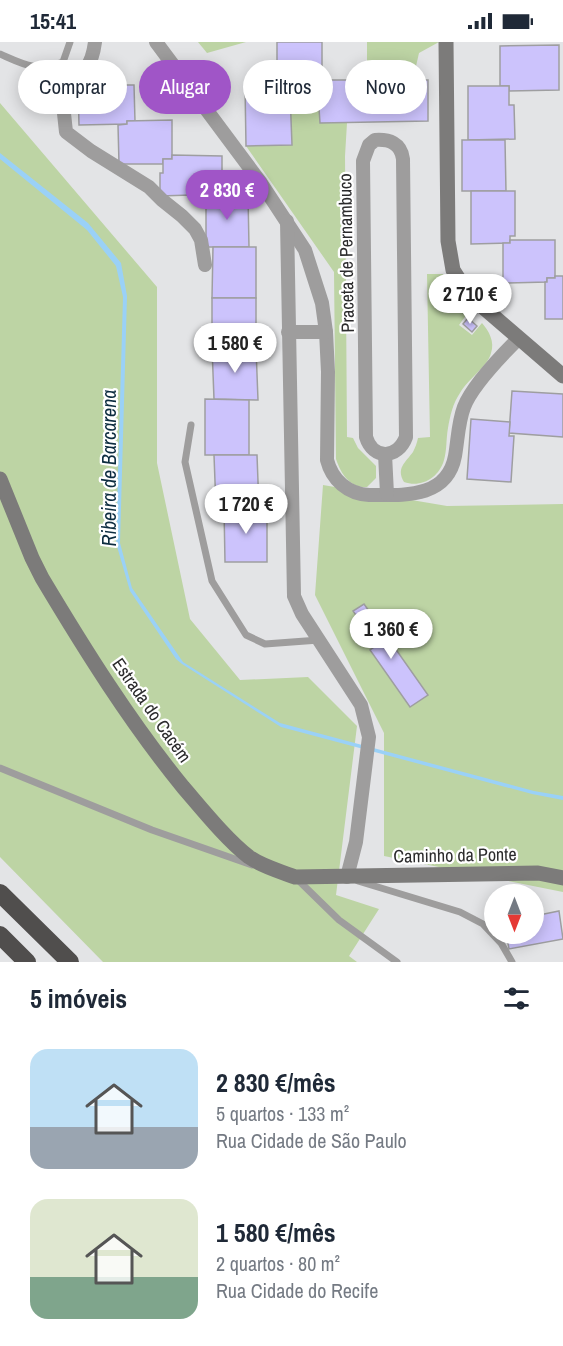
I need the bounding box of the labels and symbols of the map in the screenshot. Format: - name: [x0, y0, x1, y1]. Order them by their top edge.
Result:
- pin: 2 830 €: [172, 170, 282, 221]
- street label: Praceta de Pernambuco: [332, 173, 360, 333]
- pin: 2 710 €: [415, 274, 525, 325]
- pin: 1 580 €: [180, 323, 290, 374]
- water label: Ribeira de Barcarena: [95, 390, 122, 546]
- pin: 1 720 €: [191, 484, 301, 535]
- pin: 1 360 €: [336, 609, 446, 660]
- street label: Estrada do Cacém: [107, 653, 197, 767]
- street label: Caminho da Ponte: [393, 841, 517, 869]
- north arrow: [484, 884, 544, 944]

